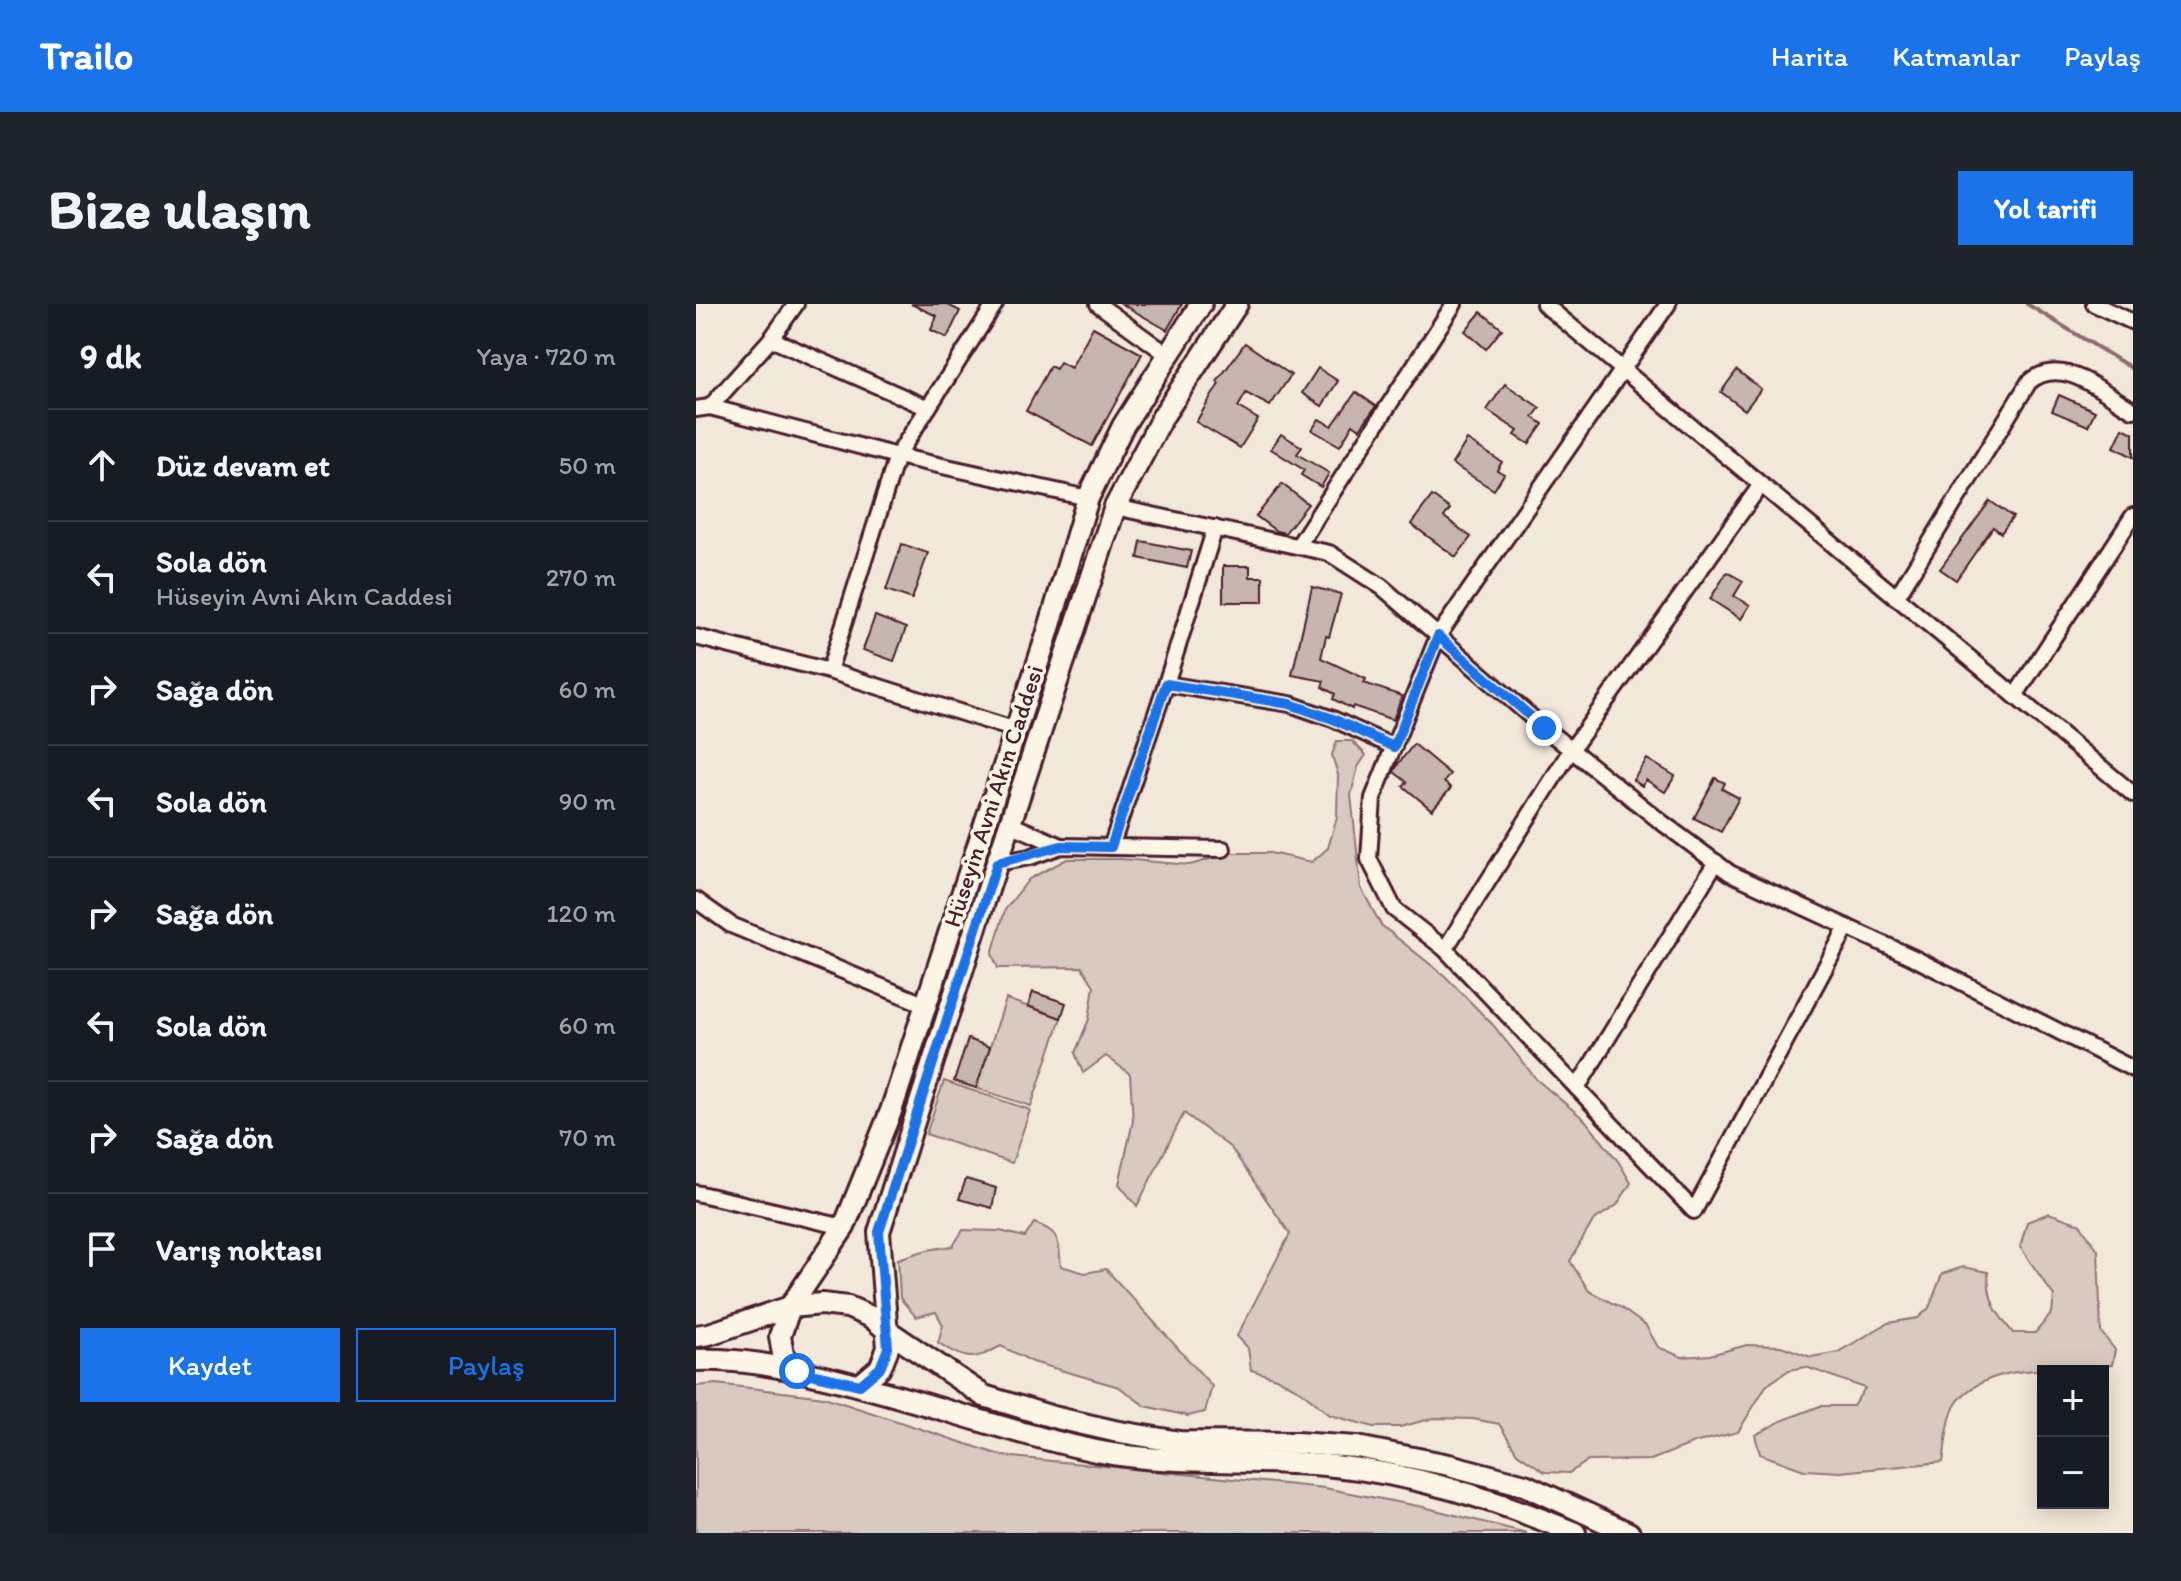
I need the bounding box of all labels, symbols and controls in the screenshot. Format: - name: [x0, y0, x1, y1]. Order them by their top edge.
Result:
- text: Trailo: [40, 33, 133, 79]
- text: Harita: [1771, 39, 1848, 73]
- text: Katmanlar: [1892, 39, 2020, 73]
- text: Paylaş: [2064, 39, 2141, 73]
- button: Yol tarifi: [1958, 171, 2133, 245]
- text: Bize ulaşın: [48, 175, 311, 242]
- text: 9 dk: [80, 336, 142, 377]
- text: Yaya · 720 m: [476, 340, 616, 372]
- icon: ahead: [80, 443, 124, 487]
- text: Düz devam et: [156, 447, 330, 484]
- text: 50 m: [559, 449, 616, 481]
- text: Sola dön: [156, 543, 267, 580]
- icon: left: [80, 555, 124, 599]
- text: 270 m: [546, 561, 616, 593]
- text: Hüseyin Avni Akın Caddesi: [156, 580, 453, 612]
- street label: Hüseyin Avni Akın Caddesi: [937, 661, 1049, 931]
- icon: right: [80, 667, 124, 711]
- text: Sağa dön: [156, 671, 273, 708]
- text: 60 m: [559, 673, 616, 705]
- route end: [1526, 710, 1562, 746]
- icon: left: [80, 779, 124, 823]
- text: Sola dön: [156, 783, 267, 820]
- text: 90 m: [559, 785, 616, 817]
- icon: right: [80, 891, 124, 935]
- text: Sağa dön: [156, 895, 273, 932]
- text: 120 m: [547, 897, 616, 929]
- icon: left: [80, 1003, 124, 1047]
- text: Sola dön: [156, 1007, 267, 1044]
- text: 60 m: [559, 1009, 616, 1041]
- icon: right: [80, 1115, 124, 1159]
- text: Sağa dön: [156, 1119, 273, 1156]
- text: 70 m: [559, 1121, 616, 1153]
- icon: arrive: [80, 1227, 124, 1271]
- text: Varış noktası: [156, 1231, 322, 1268]
- button: Kaydet: [80, 1328, 340, 1402]
- button: Paylaş: [356, 1328, 616, 1402]
- route start: [779, 1353, 815, 1389]
- map controls: [2037, 1365, 2109, 1509]
- button: +: [2037, 1365, 2109, 1437]
- button: −: [2037, 1437, 2109, 1509]

